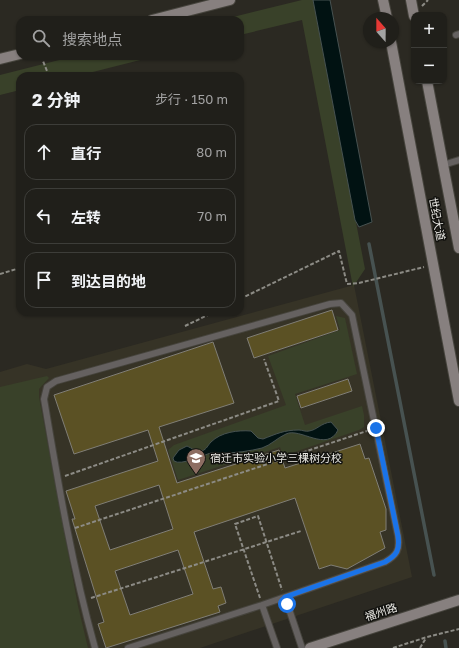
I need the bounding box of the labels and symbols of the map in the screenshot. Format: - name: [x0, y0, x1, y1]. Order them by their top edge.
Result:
- north arrow: [363, 12, 399, 48]
- street label: 世纪大道: [427, 196, 448, 242]
- route end: [367, 419, 385, 437]
- school or university icon: 宿迁市实验小学三棵树分校: [185, 447, 207, 475]
- place label: 宿迁市实验小学三棵树分校: [210, 451, 342, 464]
- route start: [278, 595, 296, 613]
- street label: 福州路: [363, 600, 399, 623]

